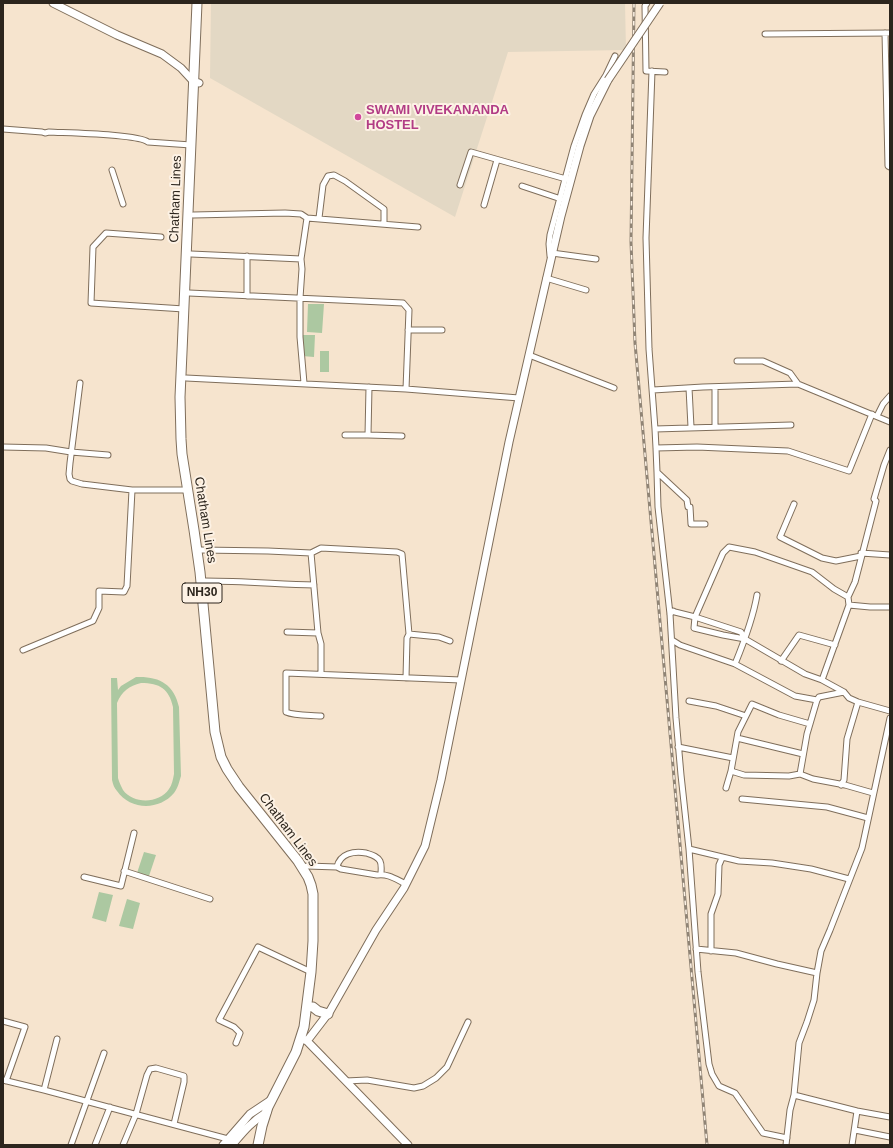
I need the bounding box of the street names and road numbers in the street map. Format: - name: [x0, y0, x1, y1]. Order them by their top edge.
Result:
- street label: Chatham Lines: [167, 155, 185, 243]
- street label: Chatham Lines: [190, 476, 220, 564]
- road number: NH30: [182, 583, 222, 603]
- street label: Chatham Lines: [255, 790, 321, 870]

